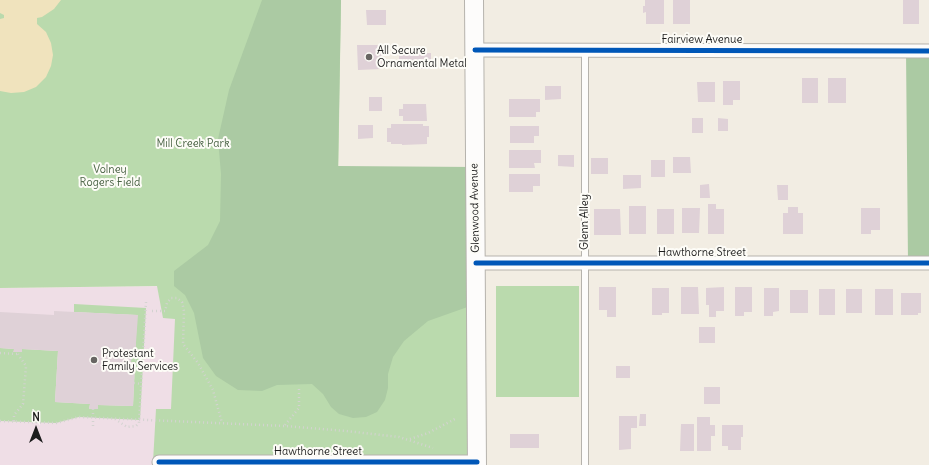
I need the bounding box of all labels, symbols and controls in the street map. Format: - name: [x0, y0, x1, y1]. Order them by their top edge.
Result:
- street label: Fairview Avenue: [662, 33, 742, 47]
- place label: All Secure Ornamental Metal: [377, 44, 467, 70]
- marker: All Secure Ornamental Metal: [364, 52, 374, 62]
- park label: Mill Creek Park: [156, 137, 230, 151]
- park label: Volney Rogers Field: [80, 163, 140, 189]
- street label: Glenwood Avenue: [468, 163, 482, 253]
- street label: Glenn Alley: [578, 194, 592, 250]
- street label: Hawthorne Street: [658, 246, 746, 260]
- place label: Protestant Family Services: [102, 347, 178, 373]
- marker: Protestant Family Services: [89, 355, 99, 365]
- north arrow: [16, 409, 56, 449]
- text: N: [32, 410, 40, 424]
- street label: Hawthorne Street: [274, 445, 362, 459]

